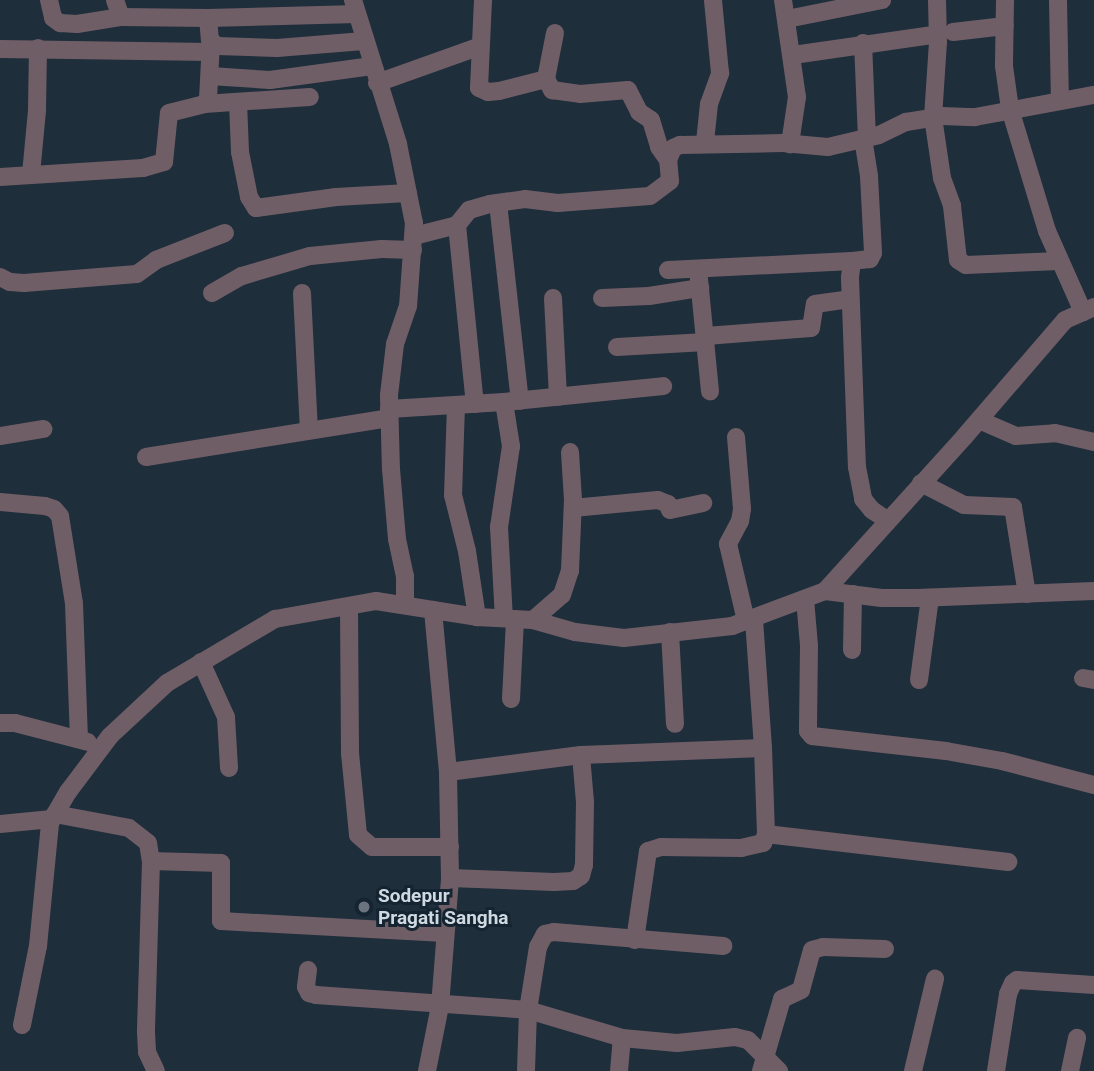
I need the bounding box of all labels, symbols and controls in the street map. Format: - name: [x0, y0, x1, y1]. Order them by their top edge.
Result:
- place label: Sodepur Pragati Sangha: [378, 885, 508, 929]
- marker: Sodepur Pragati Sangha: [356, 899, 372, 915]

